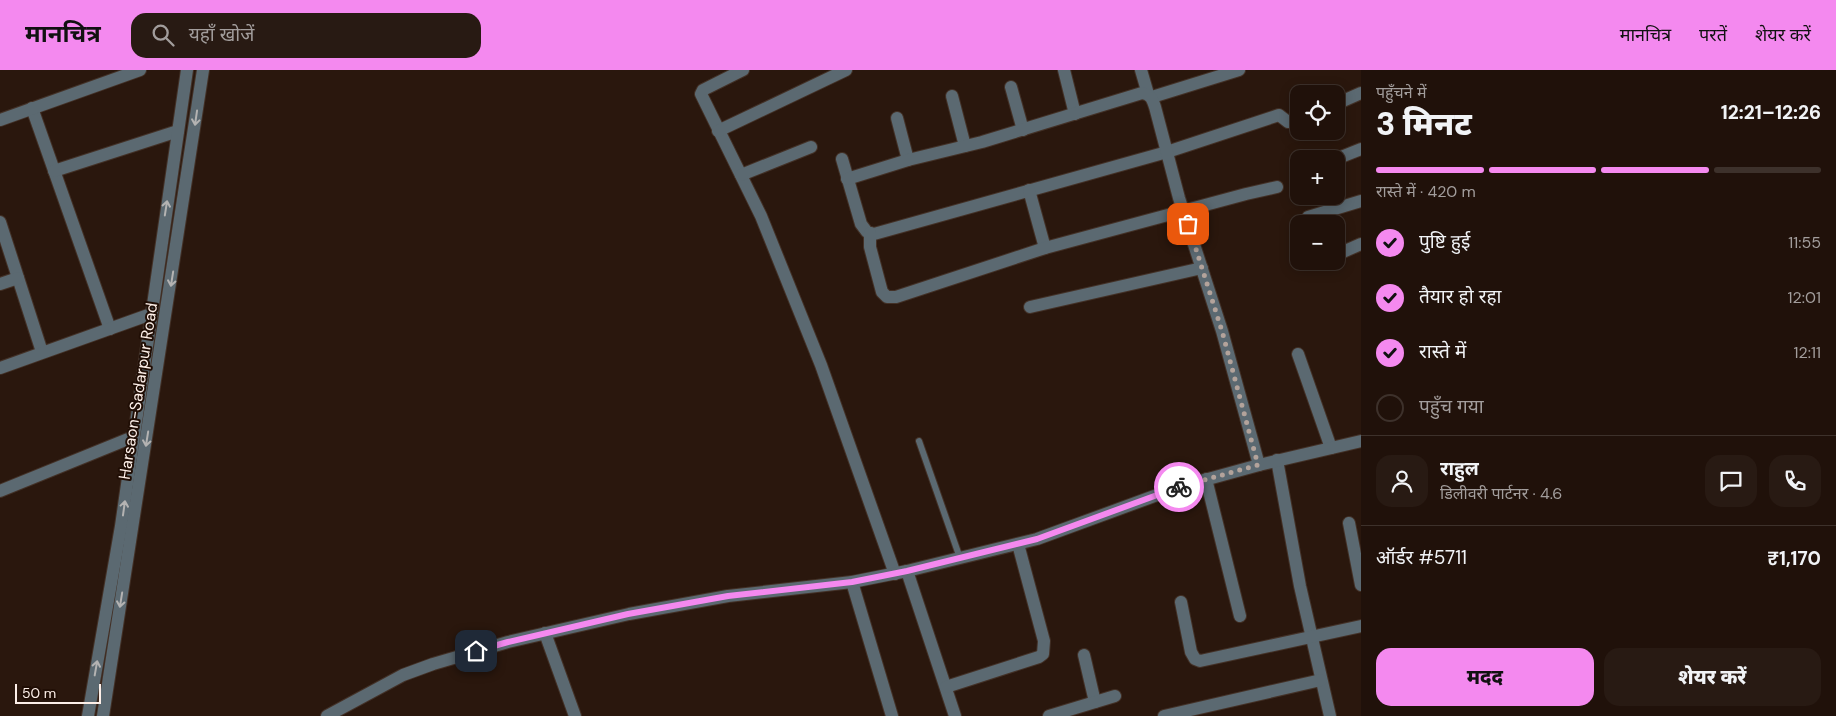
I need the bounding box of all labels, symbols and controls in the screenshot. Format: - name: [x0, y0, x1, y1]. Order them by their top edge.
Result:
- search box: [131, 13, 481, 58]
- text: मानचित्र: [25, 18, 101, 49]
- icon: search: [149, 21, 177, 49]
- text: यहाँ खोजें: [189, 22, 254, 47]
- text: मानचित्र: [1620, 23, 1671, 47]
- text: परतें: [1699, 23, 1727, 47]
- text: शेयर करें: [1755, 23, 1811, 47]
- text: पहुँचने में: [1376, 82, 1426, 103]
- map controls: [1290, 85, 1345, 270]
- button: locate: [1290, 85, 1345, 140]
- text: 12:21–12:26: [1721, 100, 1821, 125]
- text: 3 मिनट: [1376, 103, 1472, 145]
- one-way arrow: [191, 110, 201, 126]
- button: +: [1290, 150, 1345, 205]
- text: रास्ते में · 420 m: [1376, 181, 1476, 202]
- one-way arrow: [161, 201, 171, 217]
- pin: [1167, 203, 1209, 245]
- icon: bag: [1174, 210, 1202, 238]
- button: −: [1290, 215, 1345, 270]
- icon: check: [1376, 229, 1404, 257]
- text: पुष्टि हुई: [1419, 229, 1470, 254]
- text: 11:55: [1788, 232, 1821, 253]
- one-way arrow: [167, 271, 177, 287]
- icon: check: [1376, 284, 1404, 312]
- text: तैयार हो रहा: [1419, 284, 1501, 309]
- text: 12:01: [1788, 287, 1821, 308]
- street label: Harsaon-Sadarpur Road: [114, 301, 162, 481]
- icon: check: [1376, 339, 1404, 367]
- text: रास्ते में: [1419, 339, 1466, 364]
- text: 12:11: [1794, 342, 1821, 363]
- text: पहुँच गया: [1419, 394, 1484, 419]
- one-way arrow: [142, 431, 152, 447]
- button: person: [1376, 455, 1428, 507]
- button: chat: [1705, 455, 1757, 507]
- button: phone: [1769, 455, 1821, 507]
- text: राहुल: [1440, 456, 1479, 481]
- courier: [1154, 462, 1204, 512]
- icon: bike: [1165, 473, 1193, 501]
- text: डिलीवरी पार्टनर · 4.6: [1440, 483, 1562, 504]
- one-way arrow: [119, 500, 129, 516]
- text: ऑर्डर #5711: [1376, 545, 1467, 570]
- text: ₹1,170: [1767, 546, 1821, 571]
- one-way arrow: [116, 592, 126, 608]
- pin: [455, 630, 497, 672]
- icon: home: [462, 637, 490, 665]
- button: मदद: [1376, 648, 1594, 706]
- button: शेयर करें: [1604, 648, 1821, 706]
- one-way arrow: [92, 660, 102, 676]
- scale bar: [15, 681, 101, 704]
- text: 50 m: [22, 684, 56, 702]

